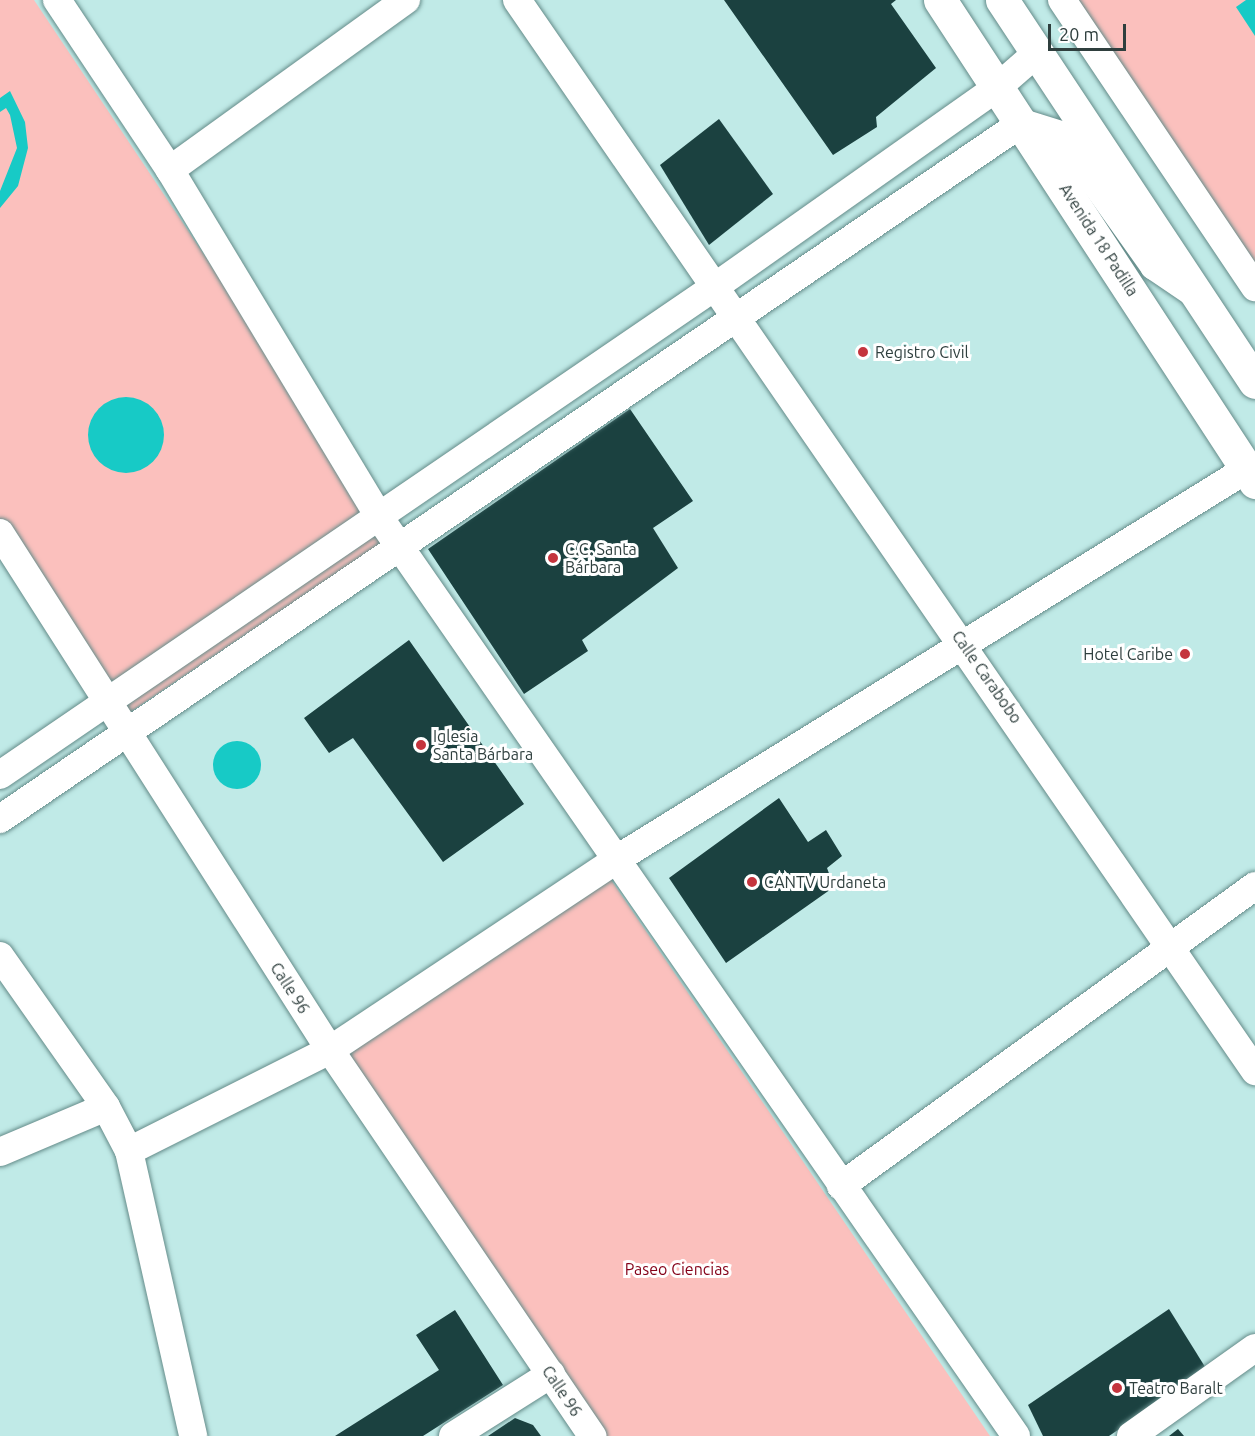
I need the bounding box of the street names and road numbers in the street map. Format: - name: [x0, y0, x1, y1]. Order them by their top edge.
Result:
- street label: Avenida 18 Padilla: [1055, 180, 1143, 300]
- street label: Calle Carabobo: [948, 627, 1026, 727]
- street label: Calle 96: [266, 959, 314, 1017]
- street label: Calle 96: [538, 1362, 586, 1420]

